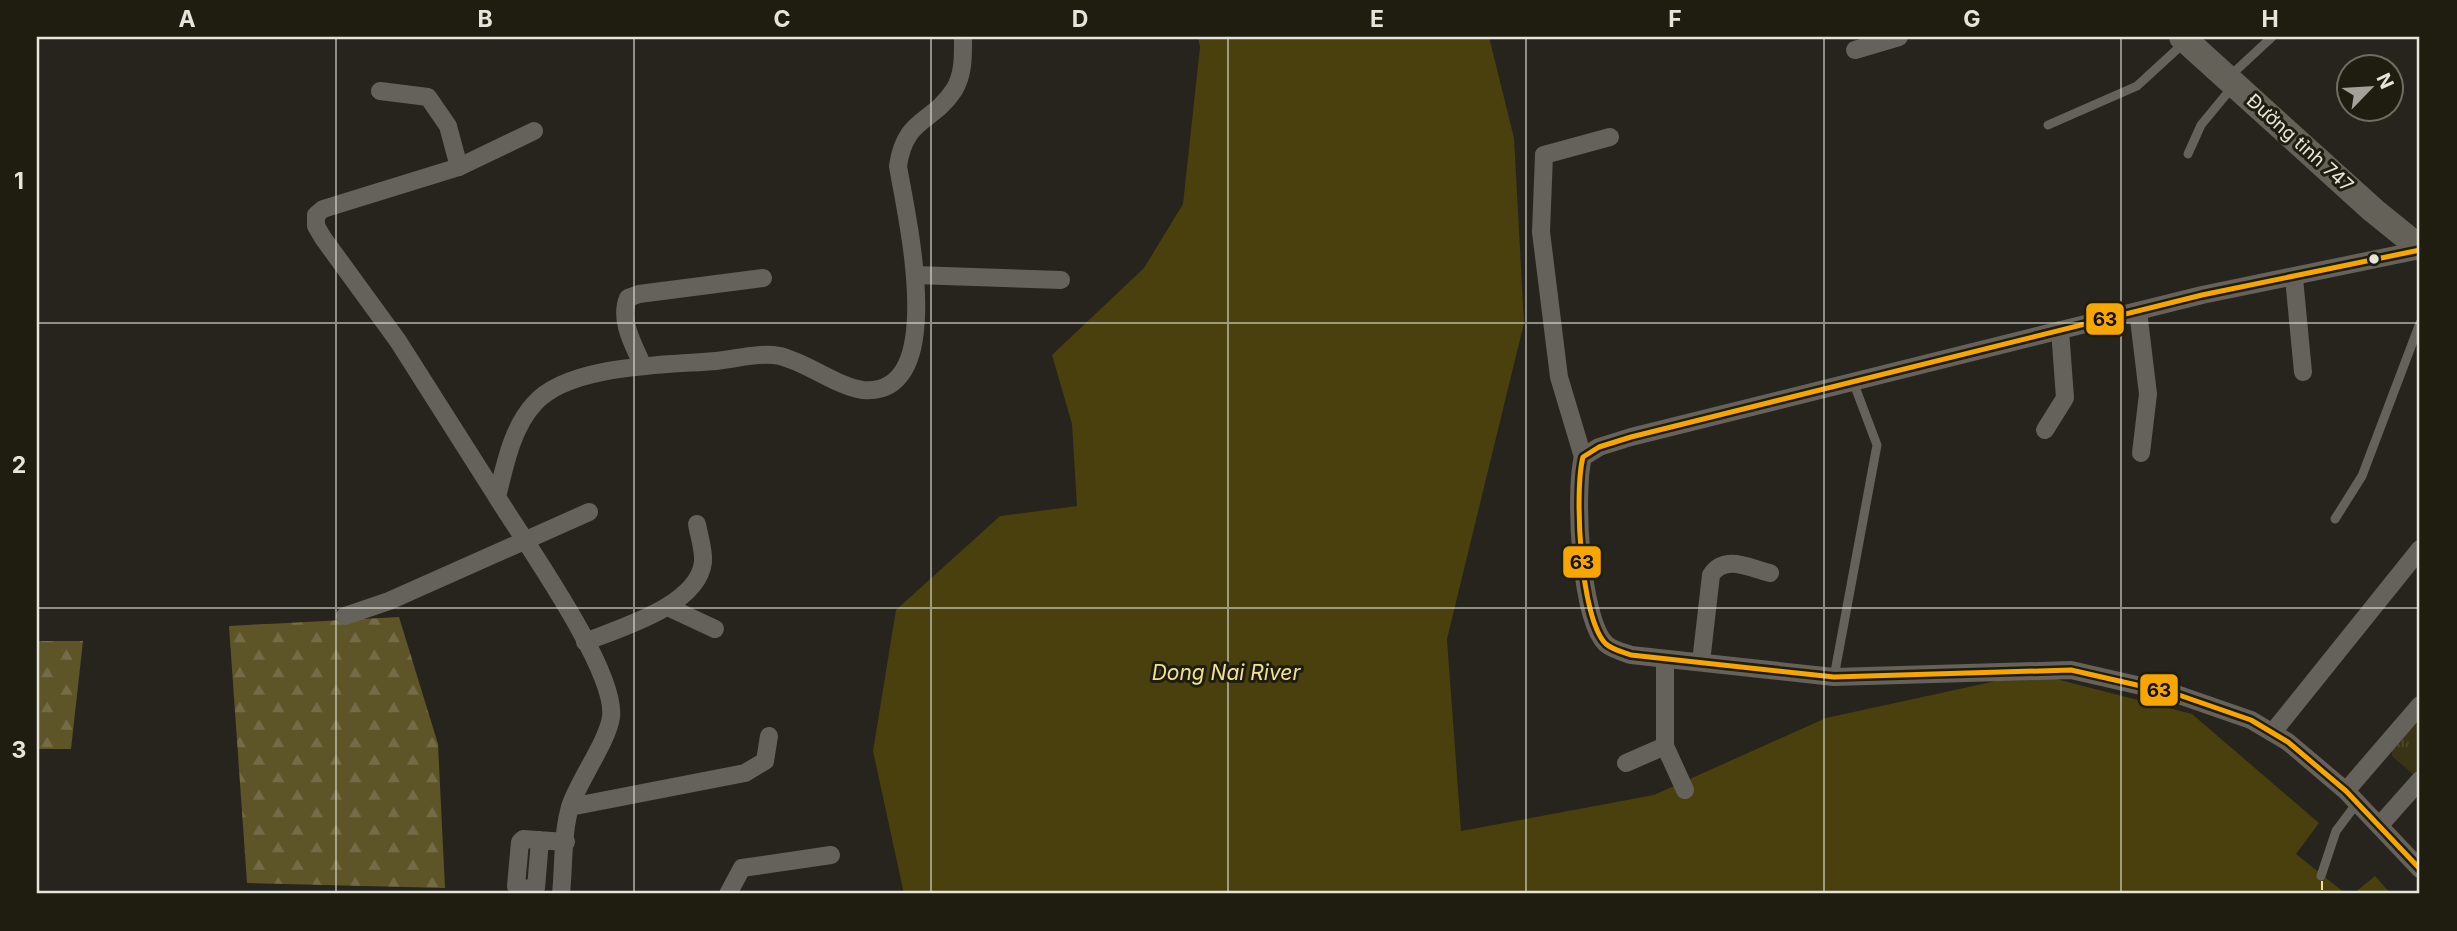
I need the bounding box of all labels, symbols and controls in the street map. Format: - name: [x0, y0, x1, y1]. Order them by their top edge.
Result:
- text: A: [178, 5, 196, 33]
- text: B: [477, 5, 493, 33]
- text: C: [773, 5, 791, 33]
- text: D: [1072, 5, 1088, 33]
- text: E: [1370, 5, 1384, 33]
- text: F: [1668, 5, 1682, 33]
- text: G: [1963, 5, 1981, 33]
- text: H: [2261, 5, 2279, 33]
- north arrow: [2334, 52, 2404, 122]
- text: N: [2371, 70, 2398, 92]
- street label: Đường tỉnh 747: [2242, 89, 2358, 197]
- text: 1: [14, 167, 24, 195]
- unlabelled marker: [2367, 252, 2381, 266]
- line badge: 63: [2085, 302, 2125, 336]
- text: 63: [2093, 308, 2117, 331]
- text: 2: [12, 451, 26, 479]
- line badge: 63: [1562, 545, 1602, 579]
- text: 63: [1570, 551, 1594, 574]
- water label: Dong Nai River: [1152, 660, 1301, 685]
- line badge: 63: [2139, 673, 2179, 707]
- text: 63: [2147, 679, 2171, 702]
- text: 3: [12, 736, 26, 764]

